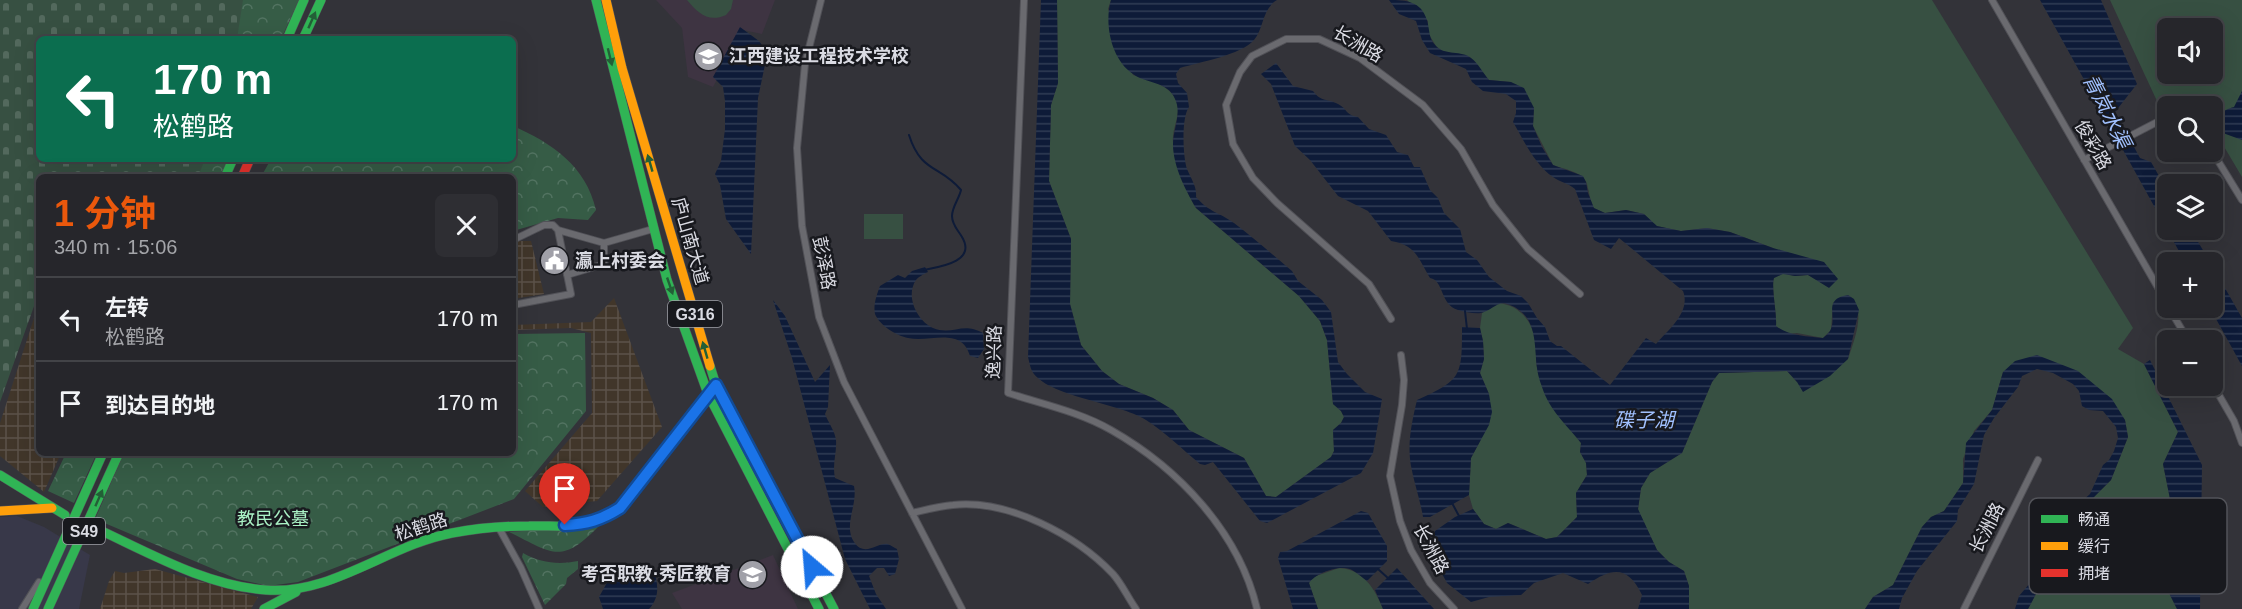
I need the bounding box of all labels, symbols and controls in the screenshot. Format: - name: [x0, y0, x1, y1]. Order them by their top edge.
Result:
- one-way arrow: [307, 10, 317, 28]
- map controls: [2157, 18, 2223, 396]
- button: sound: [2157, 18, 2223, 84]
- street label: 长洲路: [1330, 22, 1386, 66]
- school or university icon: 江西建设工程技术学校: [692, 40, 724, 72]
- place label: 江西建设工程技术学校: [729, 46, 909, 66]
- one-way arrow: [606, 48, 616, 66]
- text: 170 m: [153, 56, 272, 103]
- icon: left: [54, 60, 132, 138]
- water label: 青岚水渠: [2079, 70, 2136, 154]
- button: search: [2157, 96, 2223, 162]
- text: 松鹤路: [153, 112, 234, 142]
- street label: 俊彩路: [2071, 117, 2115, 173]
- one-way arrow: [645, 154, 654, 172]
- button: layers: [2157, 174, 2223, 240]
- text: 1 分钟: [54, 193, 156, 234]
- button: close: [435, 194, 498, 257]
- street label: 庐山南大道: [668, 195, 712, 287]
- street label: 彭泽路: [809, 235, 839, 291]
- text: 340 m · 15:06: [54, 236, 177, 258]
- public building icon: 瀛上村委会: [538, 245, 570, 277]
- place label: 瀛上村委会: [575, 250, 665, 271]
- button: +: [2157, 252, 2223, 318]
- one-way arrow: [665, 277, 675, 295]
- text: 左转: [105, 295, 149, 320]
- road number: G316: [668, 301, 722, 327]
- icon: left: [54, 303, 87, 336]
- text: 170 m: [437, 306, 498, 331]
- street label: 逸兴路: [983, 325, 1005, 379]
- text: 松鹤路: [105, 326, 165, 348]
- button: −: [2157, 330, 2223, 396]
- one-way arrow: [700, 341, 709, 359]
- icon: arrive: [54, 387, 87, 420]
- text: 170 m: [437, 390, 498, 415]
- text: 到达目的地: [105, 393, 215, 418]
- water label: 碟子湖: [1614, 409, 1677, 431]
- pin: [539, 463, 590, 525]
- icon: arrive: [548, 472, 581, 505]
- one-way arrow: [94, 490, 103, 507]
- legend: [2029, 498, 2227, 594]
- street label: 长洲路: [1966, 499, 2008, 557]
- park label: 教民公墓: [237, 509, 309, 529]
- street label: 松鹤路: [392, 509, 450, 545]
- text: 畅通: [2078, 511, 2110, 528]
- road number: S49: [63, 518, 105, 544]
- street label: 长洲路: [1409, 520, 1453, 578]
- position arrow: [780, 535, 844, 599]
- text: 缓行: [2078, 538, 2110, 555]
- school or university icon: 考否职教·秀匠教育: [736, 558, 768, 590]
- place label: 考否职教·秀匠教育: [581, 564, 731, 584]
- text: 拥堵: [2078, 565, 2110, 582]

